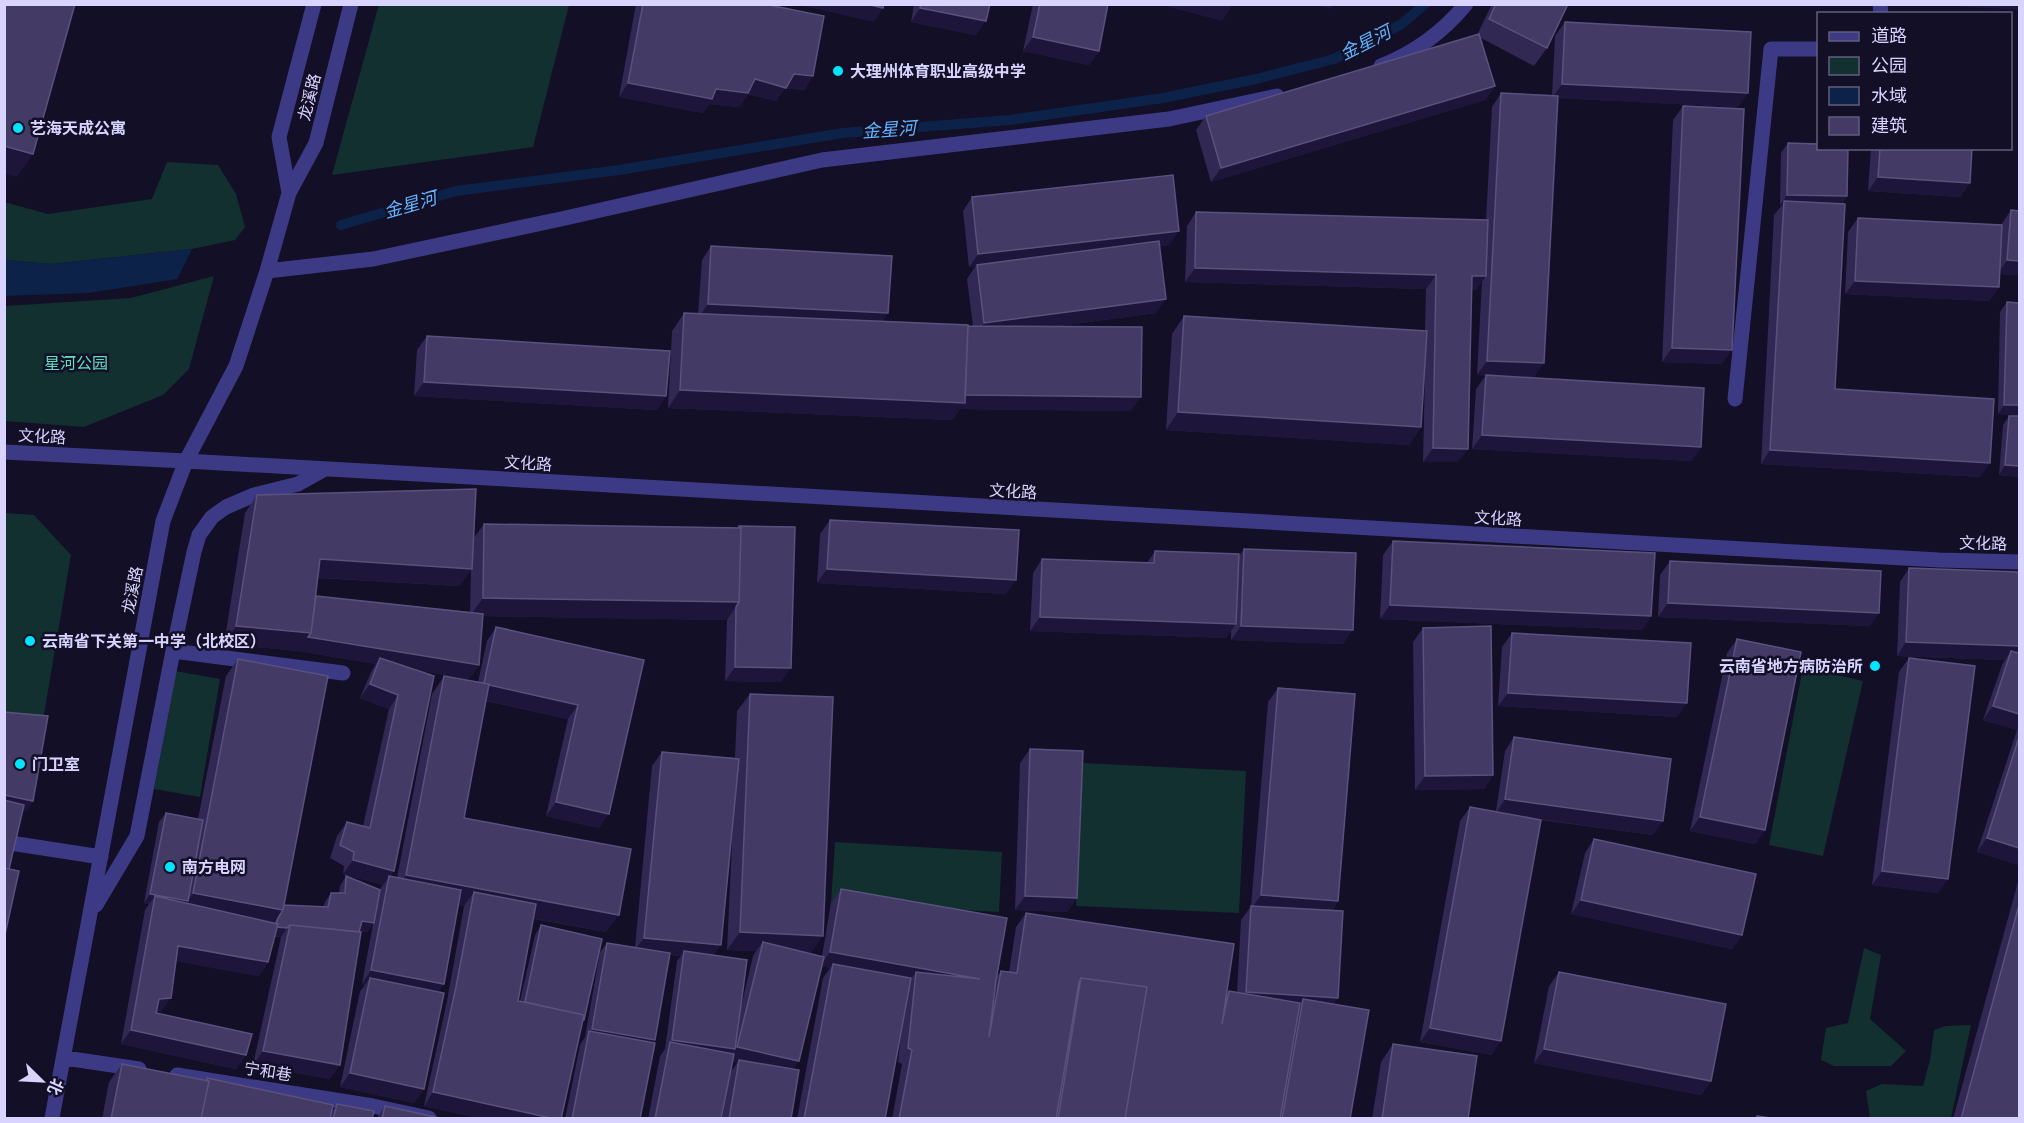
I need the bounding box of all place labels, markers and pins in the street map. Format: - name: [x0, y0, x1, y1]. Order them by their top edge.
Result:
- place label: 大理州体育职业高级中学: [850, 60, 1026, 82]
- marker: 大理州体育职业高级中学: [831, 64, 845, 78]
- place label: 艺海天成公寓: [30, 117, 126, 139]
- marker: 艺海天成公寓: [11, 121, 25, 135]
- place label: 云南省下关第一中学（北校区）: [42, 630, 266, 652]
- marker: 云南省下关第一中学（北校区）: [23, 634, 37, 648]
- place label: 云南省地方病防治所: [1719, 655, 1863, 677]
- marker: 云南省地方病防治所: [1868, 659, 1882, 673]
- place label: 门卫室: [32, 753, 80, 775]
- marker: 门卫室: [13, 757, 27, 771]
- place label: 南方电网: [182, 856, 246, 878]
- marker: 南方电网: [163, 860, 177, 874]

